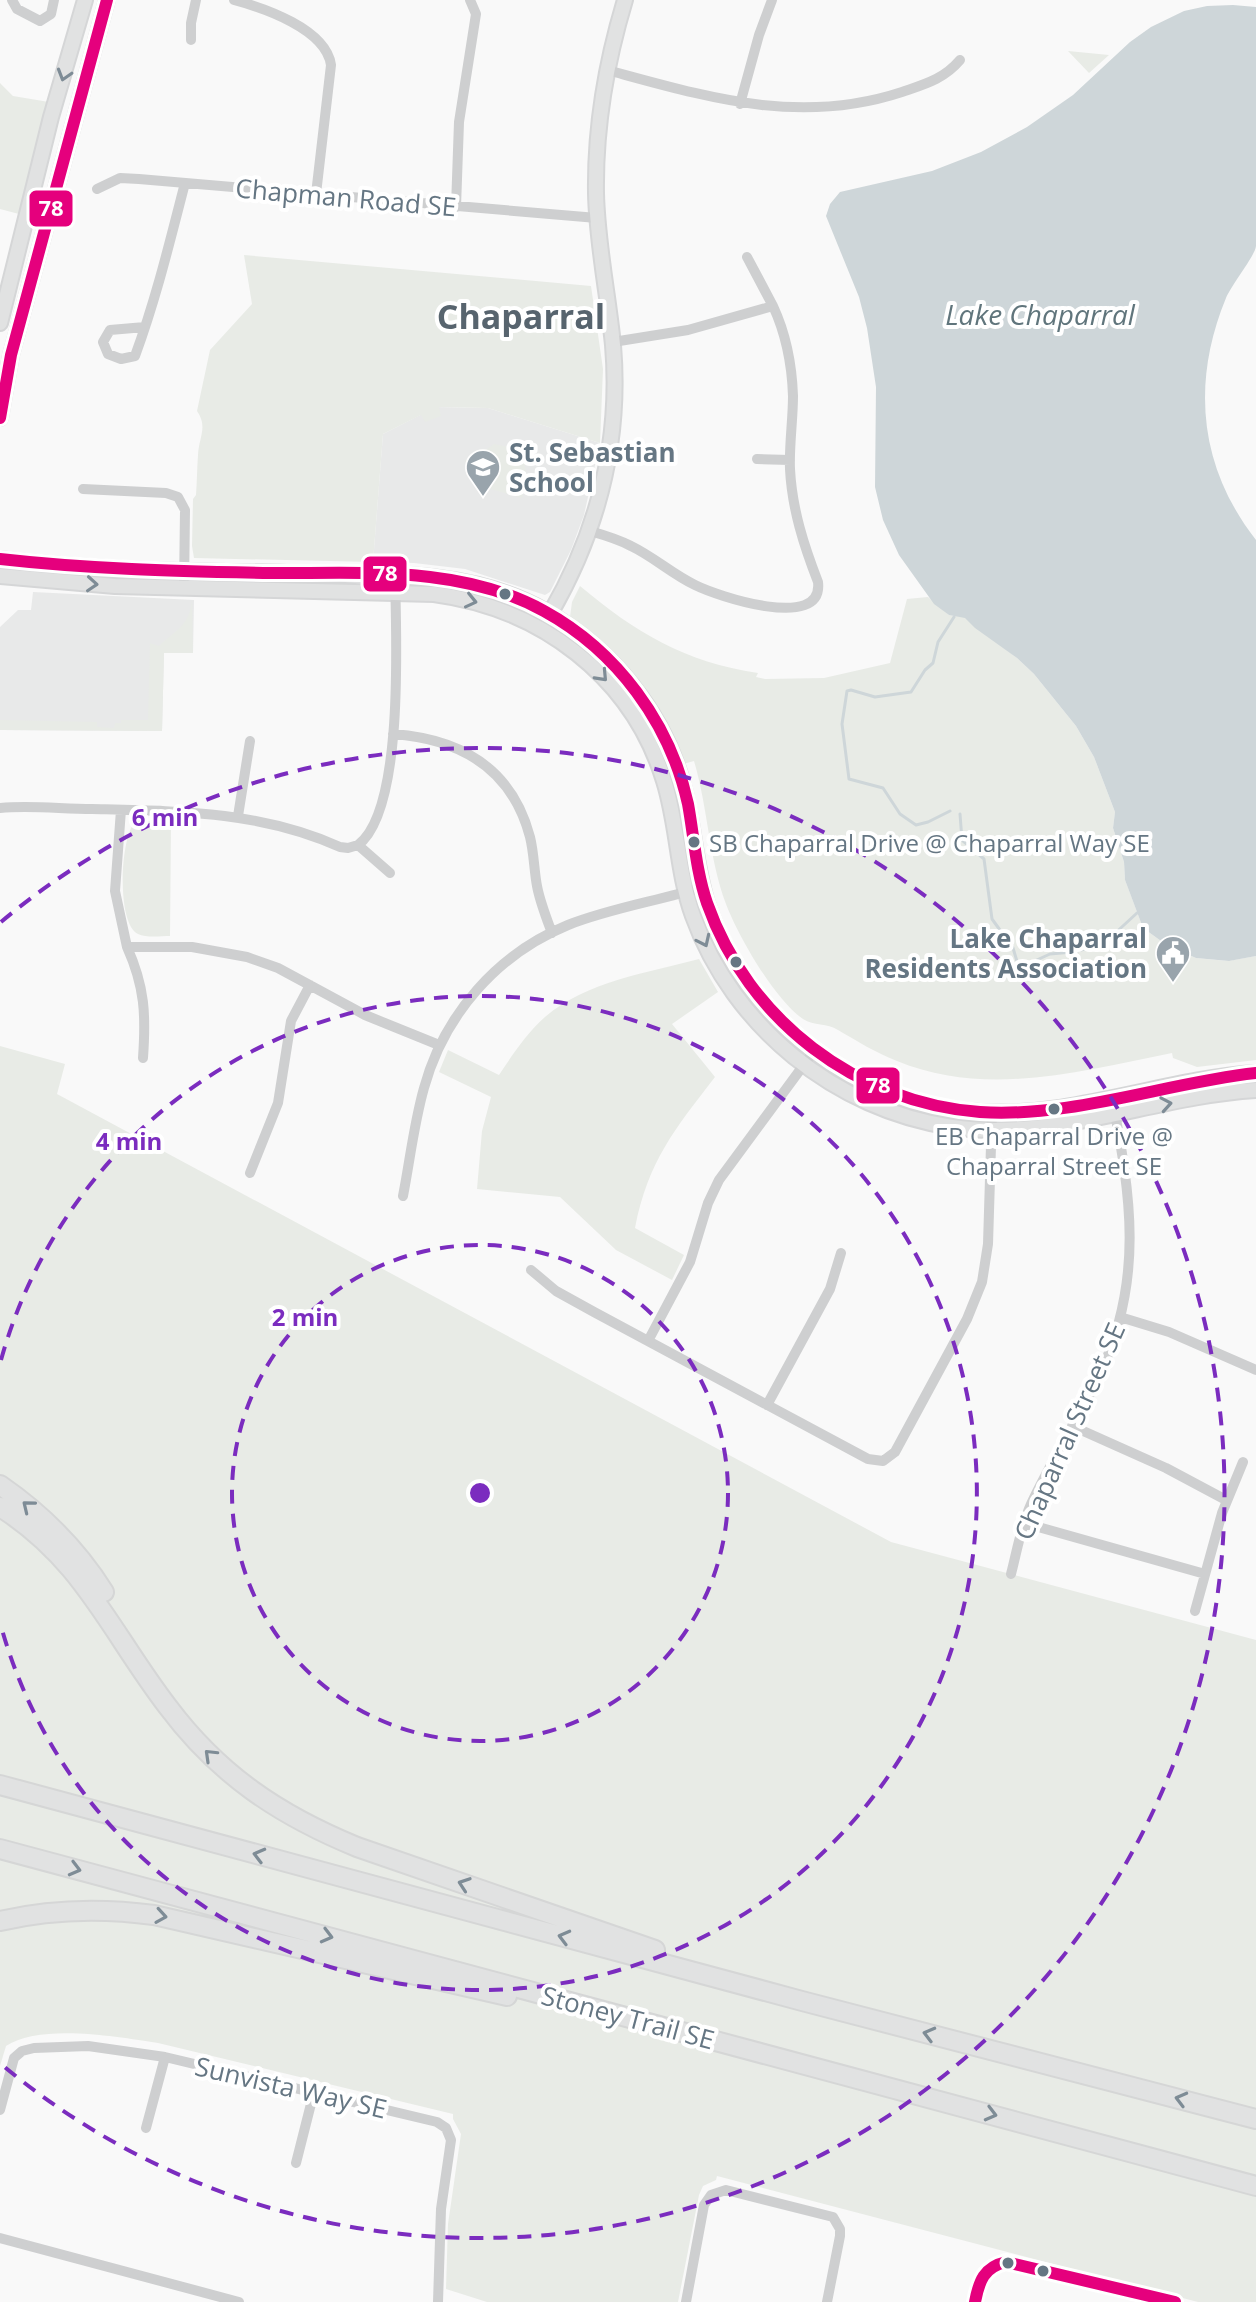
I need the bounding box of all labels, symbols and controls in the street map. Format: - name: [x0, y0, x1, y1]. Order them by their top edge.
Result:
- one-way arrow: [57, 68, 73, 82]
- street label: Chapman Road SE: [234, 169, 458, 225]
- line badge: 78: [28, 189, 74, 228]
- text: 78: [38, 192, 64, 222]
- district label: Chaparral: [437, 293, 605, 339]
- water label: Lake Chaparral: [945, 295, 1136, 333]
- place label: St. Sebastian School: [509, 434, 676, 500]
- school or university icon: St. Sebastian School: [464, 448, 502, 498]
- line badge: 78: [362, 555, 408, 593]
- text: 78: [372, 557, 398, 587]
- one-way arrow: [86, 575, 99, 592]
- unlabelled marker: [497, 586, 513, 602]
- one-way arrow: [463, 592, 477, 609]
- one-way arrow: [593, 667, 607, 682]
- text: 6 min: [132, 800, 198, 833]
- place label: SB Chaparral Drive @ Chaparral Way SE: [709, 826, 1150, 859]
- marker: SB Chaparral Drive @ Chaparral Way SE: [686, 834, 702, 850]
- place label: Lake Chaparral Residents Association: [864, 920, 1147, 986]
- one-way arrow: [694, 933, 710, 947]
- public building icon: Lake Chaparral Residents Association: [1154, 934, 1192, 984]
- unlabelled marker: [728, 954, 744, 970]
- line badge: 78: [855, 1066, 901, 1105]
- text: 78: [865, 1069, 891, 1099]
- one-way arrow: [1159, 1097, 1173, 1114]
- marker: EB Chaparral Drive @ Chaparral Street SE: [1046, 1101, 1062, 1117]
- place label: EB Chaparral Drive @ Chaparral Street SE: [935, 1119, 1173, 1182]
- text: 4 min: [96, 1124, 162, 1157]
- text: 2 min: [272, 1300, 338, 1333]
- street label: Chaparral Street SE: [1005, 1317, 1133, 1545]
- centre of rings: [466, 1479, 494, 1507]
- one-way arrow: [23, 1501, 37, 1516]
- one-way arrow: [204, 1750, 219, 1764]
- one-way arrow: [253, 1847, 267, 1864]
- one-way arrow: [68, 1859, 82, 1876]
- one-way arrow: [457, 1877, 471, 1893]
- one-way arrow: [154, 1907, 168, 1924]
- one-way arrow: [319, 1927, 333, 1943]
- one-way arrow: [558, 1929, 572, 1946]
- street label: Stoney Trail SE: [538, 1977, 718, 2057]
- one-way arrow: [923, 2026, 936, 2043]
- street label: Sunvista Way SE: [192, 2047, 390, 2127]
- one-way arrow: [1174, 2092, 1188, 2109]
- one-way arrow: [984, 2105, 998, 2121]
- unlabelled marker: [1000, 2255, 1016, 2271]
- unlabelled marker: [1035, 2263, 1051, 2279]

